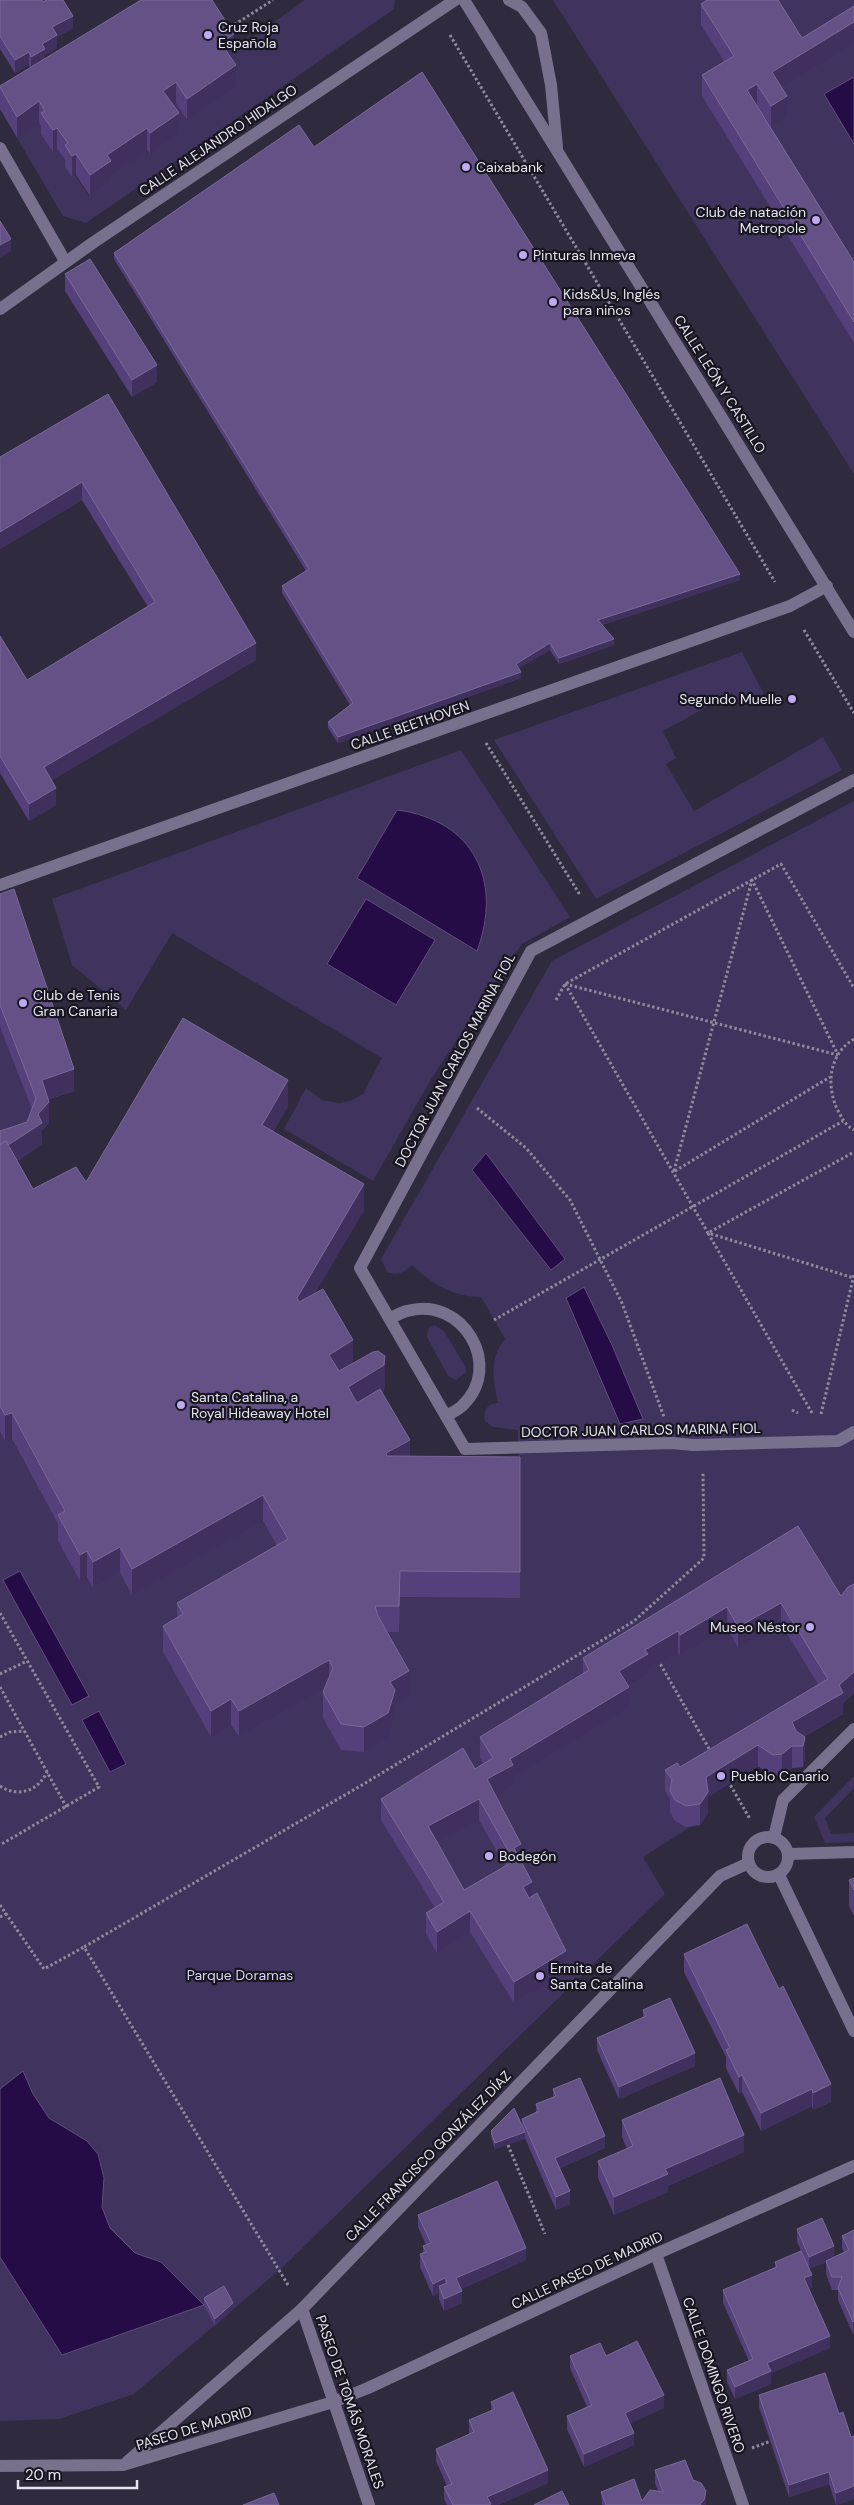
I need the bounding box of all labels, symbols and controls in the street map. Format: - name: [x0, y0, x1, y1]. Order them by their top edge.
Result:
- place label: Cruz Roja Española: [218, 18, 279, 52]
- marker: Cruz Roja Española: [202, 29, 214, 41]
- street label: CALLE ALEJANDRO HIDALGO: [135, 80, 301, 200]
- place label: Caixabank: [476, 158, 543, 176]
- marker: Caixabank: [460, 161, 472, 173]
- place label: Club de natación Metropole: [696, 203, 806, 237]
- marker: Club de natación Metropole: [810, 214, 822, 226]
- place label: Pinturas Inmeva: [533, 246, 636, 264]
- marker: Pinturas Inmeva: [517, 249, 529, 261]
- place label: Kids&Us, Inglés para niños: [563, 285, 660, 319]
- marker: Kids&Us, Inglés para niños: [547, 296, 559, 308]
- street label: CALLE LEÓN Y CASTILLO: [670, 312, 770, 457]
- place label: Segundo Muelle: [679, 690, 782, 708]
- marker: Segundo Muelle: [786, 693, 798, 705]
- street label: CALLE BEETHOVEN: [348, 696, 472, 754]
- street label: DOCTOR JUAN CARLOS MARINA FIOL: [391, 950, 519, 1170]
- place label: Club de Tenis Gran Canaria: [33, 986, 120, 1020]
- marker: Club de Tenis Gran Canaria: [17, 997, 29, 1009]
- place label: Santa Catalina, a Royal Hideaway Hotel: [191, 1388, 329, 1422]
- marker: Santa Catalina, a Royal Hideaway Hotel: [175, 1399, 187, 1411]
- street label: DOCTOR JUAN CARLOS MARINA FIOL: [521, 1419, 761, 1441]
- place label: Museo Néstor: [710, 1618, 800, 1636]
- marker: Museo Néstor: [804, 1621, 816, 1633]
- place label: Pueblo Canario: [731, 1767, 829, 1785]
- marker: Pueblo Canario: [715, 1770, 727, 1782]
- place label: Bodegón: [499, 1847, 556, 1865]
- marker: Bodegón: [483, 1850, 495, 1862]
- place label: Ermita de Santa Catalina: [550, 1959, 643, 1993]
- park label: Parque Doramas: [187, 1966, 293, 1984]
- marker: Ermita de Santa Catalina: [534, 1970, 546, 1982]
- street label: CALLE FRANCISCO GONZÁLEZ DÍAZ: [341, 2067, 515, 2245]
- street label: CALLE PASEO DE MADRID: [508, 2227, 666, 2313]
- street label: CALLE DOMINGO RIVERO: [679, 2295, 749, 2456]
- street label: PASEO DE TOMÁS MORALES: [312, 2313, 388, 2491]
- street label: PASEO DE MADRID: [134, 2402, 254, 2454]
- scale bar: [18, 2458, 136, 2490]
- text: 20 m: [25, 2465, 61, 2485]

